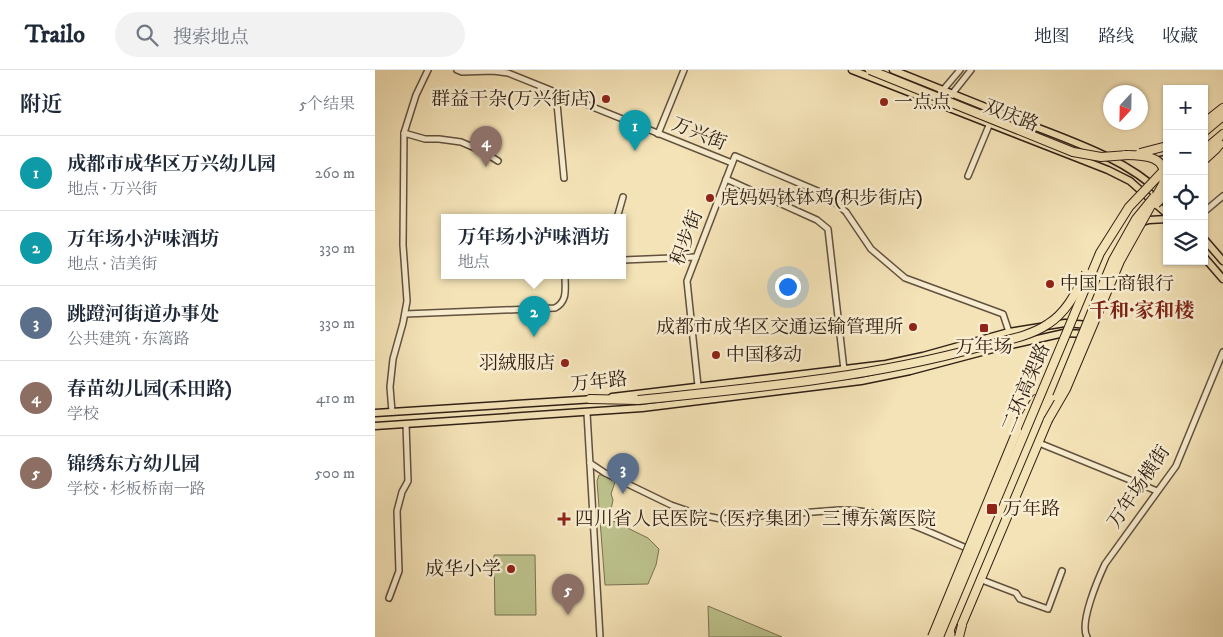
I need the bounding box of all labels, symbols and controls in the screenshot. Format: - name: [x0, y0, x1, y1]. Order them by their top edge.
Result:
- search box: [115, 12, 465, 57]
- text: Trailo: [25, 20, 85, 50]
- icon: search: [133, 21, 161, 49]
- text: 搜索地点: [173, 26, 249, 49]
- text: 地图: [1034, 26, 1070, 48]
- text: 路线: [1098, 26, 1134, 48]
- text: 收藏: [1162, 26, 1198, 48]
- north arrow: [1103, 85, 1148, 130]
- map controls: [1163, 85, 1208, 265]
- button: +: [1163, 85, 1208, 130]
- place label: 群益干杂(万兴街店): [431, 88, 596, 111]
- place label: 一点点: [894, 91, 951, 114]
- text: 附近: [20, 92, 62, 118]
- marker: 群益干杂(万兴街店): [600, 93, 612, 105]
- text: 5个结果: [299, 94, 355, 114]
- street label: 双庆路: [980, 95, 1042, 137]
- marker: 一点点: [878, 96, 890, 108]
- pin: 1: [619, 110, 651, 151]
- street label: 万兴街: [668, 113, 730, 155]
- pin: 4: [470, 126, 502, 167]
- button: −: [1163, 130, 1208, 175]
- text: 成都市成华区万兴幼儿园: [67, 153, 276, 176]
- text: 1: [33, 163, 39, 183]
- text: 260 m: [315, 163, 355, 183]
- button: locate: [1163, 175, 1208, 220]
- text: 地点 · 万兴街: [67, 179, 158, 199]
- place label: 虎妈妈钵钵鸡(积步街店): [720, 187, 923, 210]
- marker: 虎妈妈钵钵鸡(积步街店): [704, 192, 716, 204]
- street label: 积步街: [666, 207, 708, 269]
- popup: [441, 214, 626, 279]
- button: layers: [1163, 220, 1208, 265]
- text: 万年场小泸味酒坊: [457, 226, 610, 249]
- text: 万年场小泸味酒坊: [67, 228, 219, 251]
- text: 2: [32, 238, 40, 258]
- text: 330 m: [319, 238, 355, 258]
- text: 地点: [457, 252, 490, 272]
- text: 地点 · 洁美街: [67, 254, 158, 274]
- place label: 中国工商银行: [1060, 273, 1174, 296]
- your location: [775, 274, 801, 300]
- marker: 中国工商银行: [1044, 278, 1056, 290]
- pin: 2: [518, 296, 550, 337]
- district label: 千和·家和楼: [1090, 299, 1194, 324]
- text: 跳蹬河街道办事处: [67, 303, 219, 326]
- text: 3: [33, 313, 39, 333]
- text: 330 m: [319, 313, 355, 333]
- place label: 成都市成华区交通运输管理所: [656, 316, 903, 339]
- marker: 成都市成华区交通运输管理所: [907, 321, 919, 333]
- marker: 万年场: [978, 322, 990, 334]
- text: 公共建筑 · 东篱路: [67, 329, 190, 349]
- place label: 万年场: [955, 336, 1013, 359]
- street label: 二环高架路: [997, 340, 1055, 436]
- place label: 中国移动: [726, 344, 802, 367]
- marker: 中国移动: [710, 349, 722, 361]
- place label: 羽絨服店: [479, 352, 555, 375]
- marker: 羽絨服店: [559, 357, 571, 369]
- street label: 万年路: [569, 368, 629, 396]
- text: 春苗幼儿园(禾田路): [67, 378, 232, 401]
- text: 4: [31, 388, 41, 408]
- text: 410 m: [316, 388, 355, 408]
- text: 学校: [67, 404, 99, 424]
- street label: 万年场横街: [1103, 441, 1175, 533]
- text: 锦绣东方幼儿园: [67, 453, 200, 476]
- pin: 3: [607, 453, 639, 494]
- text: 5: [32, 463, 40, 483]
- text: 500 m: [314, 463, 355, 483]
- text: 学校 · 杉板桥南一路: [67, 479, 206, 499]
- place label: 万年路: [1003, 498, 1060, 521]
- marker: 万年路: [985, 502, 999, 516]
- place label: 四川省人民医院（医疗集团）三博东篱医院: [575, 508, 936, 531]
- marker: 四川省人民医院（医疗集团）三博东篱医院: [557, 512, 571, 526]
- place label: 成华小学: [425, 558, 501, 581]
- marker: 成华小学: [505, 563, 517, 575]
- pin: 5: [552, 574, 584, 615]

